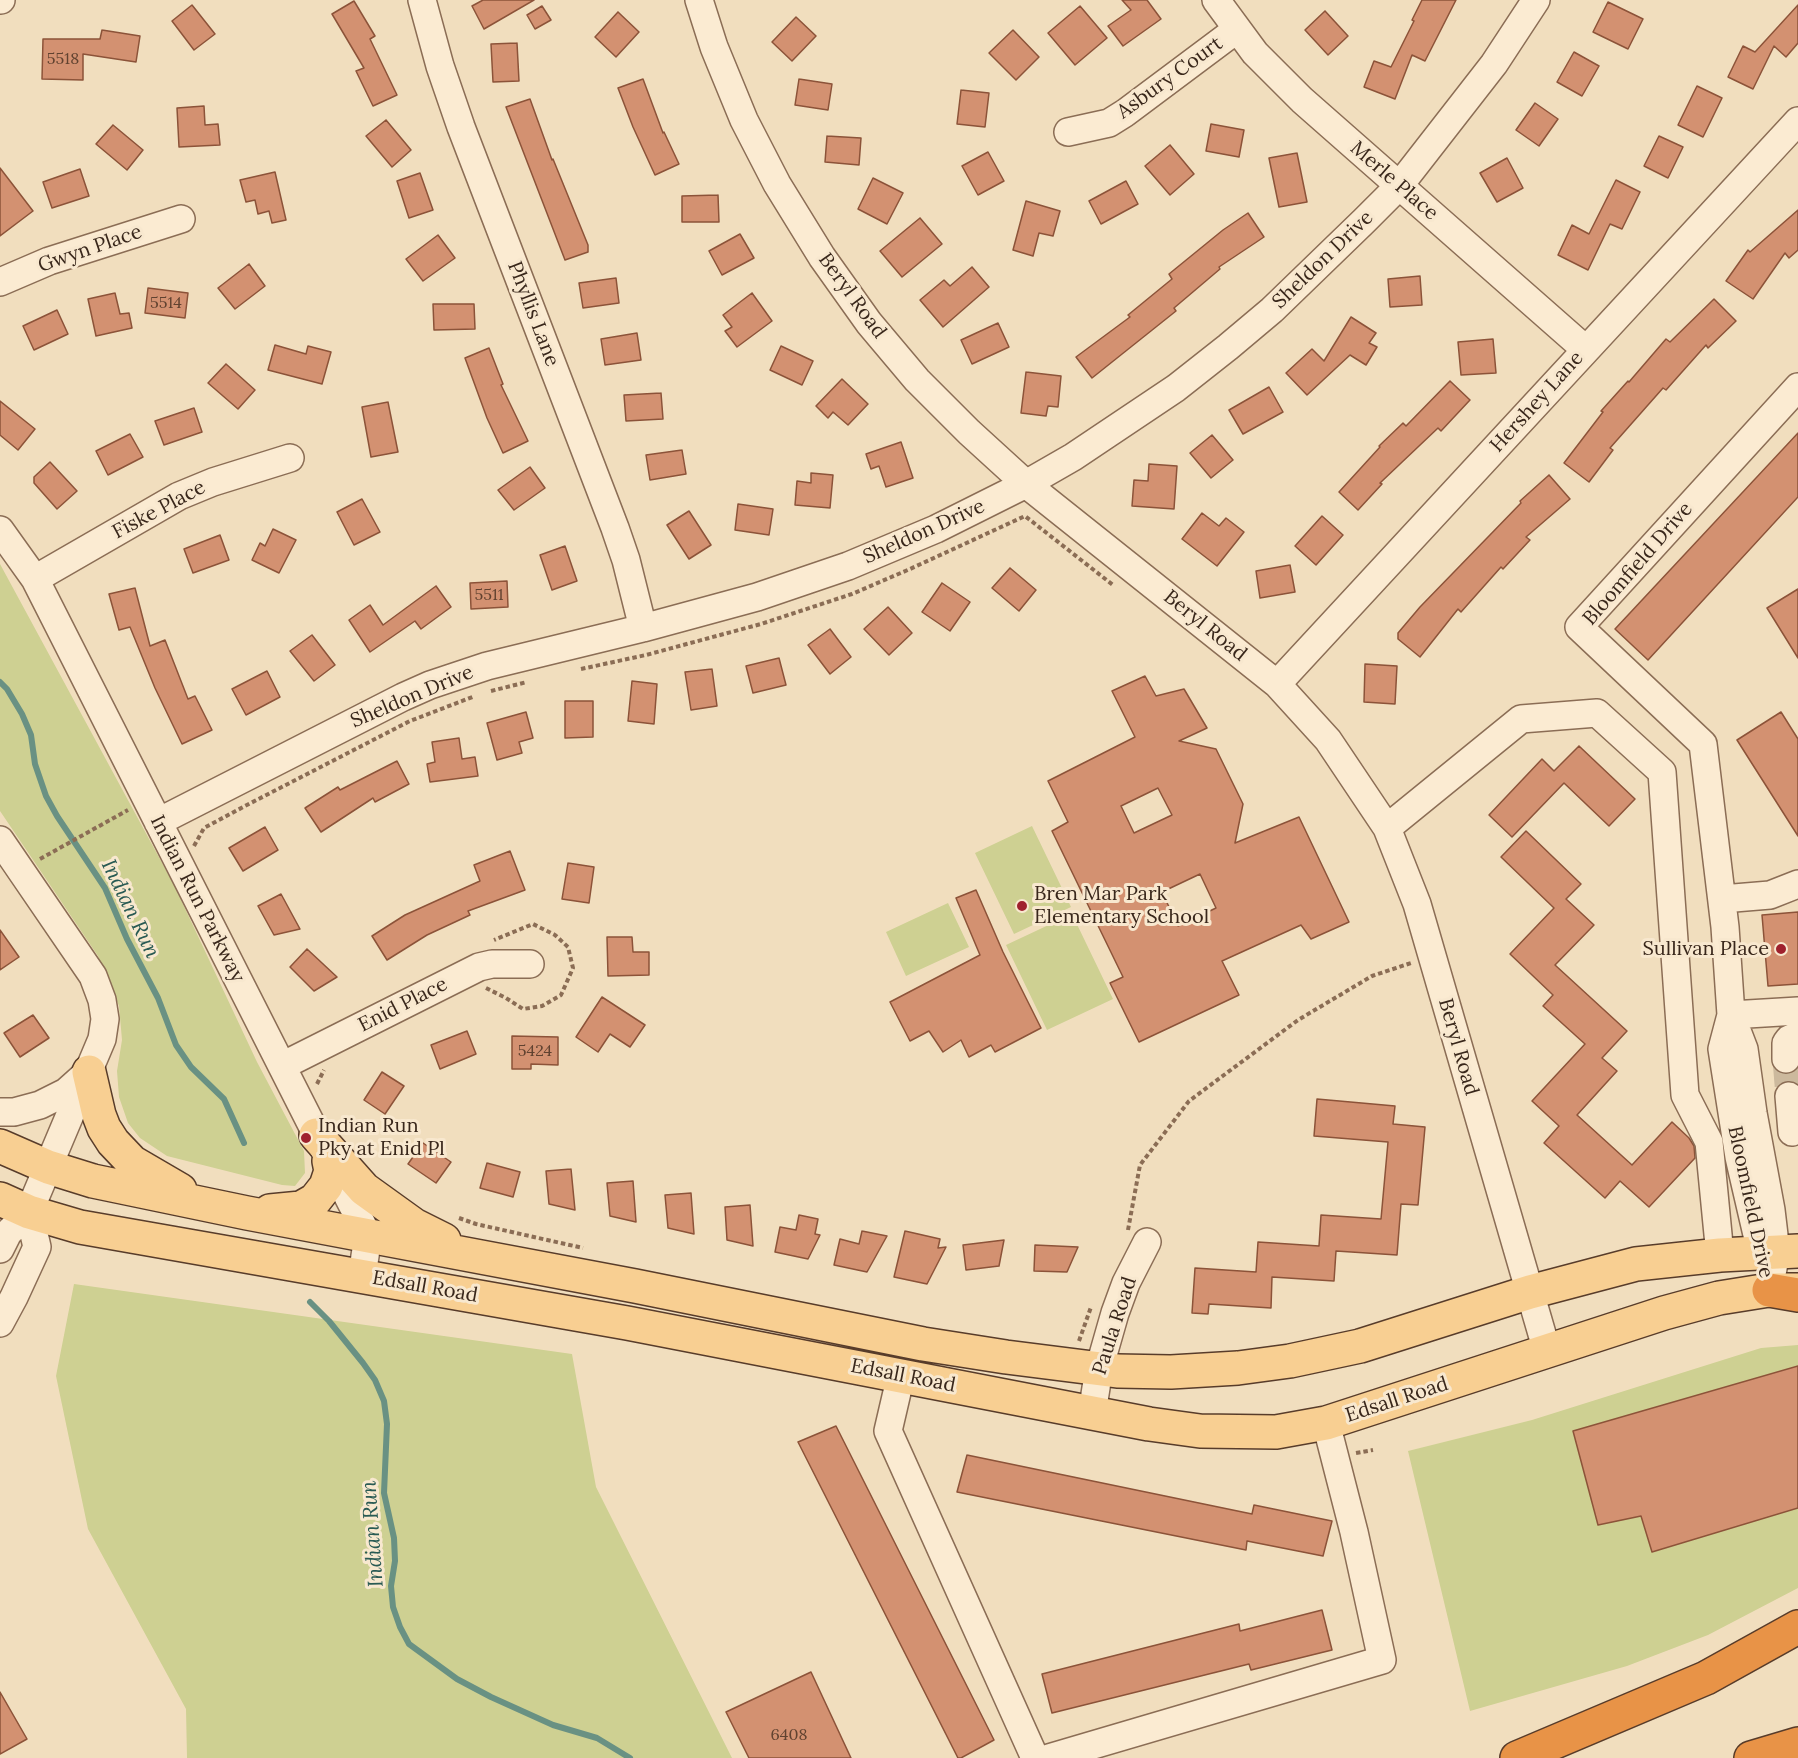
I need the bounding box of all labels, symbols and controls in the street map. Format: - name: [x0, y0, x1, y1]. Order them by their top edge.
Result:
- street label: Asbury Court: [1113, 32, 1227, 124]
- house number: 5518: [47, 49, 79, 69]
- street label: Merle Place: [1345, 136, 1443, 226]
- street label: Sheldon Drive: [1268, 206, 1378, 314]
- street label: Gwyn Place: [35, 220, 145, 278]
- street label: Beryl Road: [813, 249, 891, 343]
- street label: Phyllis Lane: [502, 258, 564, 370]
- house number: 5514: [150, 293, 182, 313]
- street label: Hershey Lane: [1485, 346, 1589, 458]
- street label: Fiske Place: [109, 476, 209, 544]
- street label: Sheldon Drive: [859, 494, 989, 570]
- street label: Bloomfield Drive: [1578, 498, 1698, 630]
- house number: 5511: [474, 585, 504, 605]
- street label: Beryl Road: [1159, 585, 1251, 667]
- street label: Sheldon Drive: [347, 660, 477, 734]
- street label: Indian Run Parkway: [145, 812, 249, 986]
- water label: Indian Run: [95, 856, 165, 962]
- place label: Bren Mar Park Elementary School: [1034, 882, 1209, 929]
- marker: Bren Mar Park Elementary School: [1015, 899, 1029, 913]
- place label: Sullivan Place: [1643, 937, 1769, 961]
- marker: Sullivan Place: [1774, 942, 1788, 956]
- street label: Enid Place: [355, 972, 451, 1038]
- street label: Beryl Road: [1433, 996, 1483, 1098]
- house number: 5424: [518, 1041, 552, 1061]
- place label: Indian Run Pky at Enid Pl: [318, 1114, 445, 1161]
- street label: Bloomfield Drive: [1722, 1124, 1778, 1280]
- marker: Indian Run Pky at Enid Pl: [299, 1131, 313, 1145]
- street label: Edsall Road: [370, 1266, 480, 1308]
- street label: Paula Road: [1088, 1274, 1142, 1378]
- street label: Edsall Road: [848, 1354, 958, 1398]
- street label: Edsall Road: [1343, 1372, 1451, 1428]
- water label: Indian Run: [357, 1480, 389, 1588]
- house number: 6408: [771, 1725, 807, 1745]

